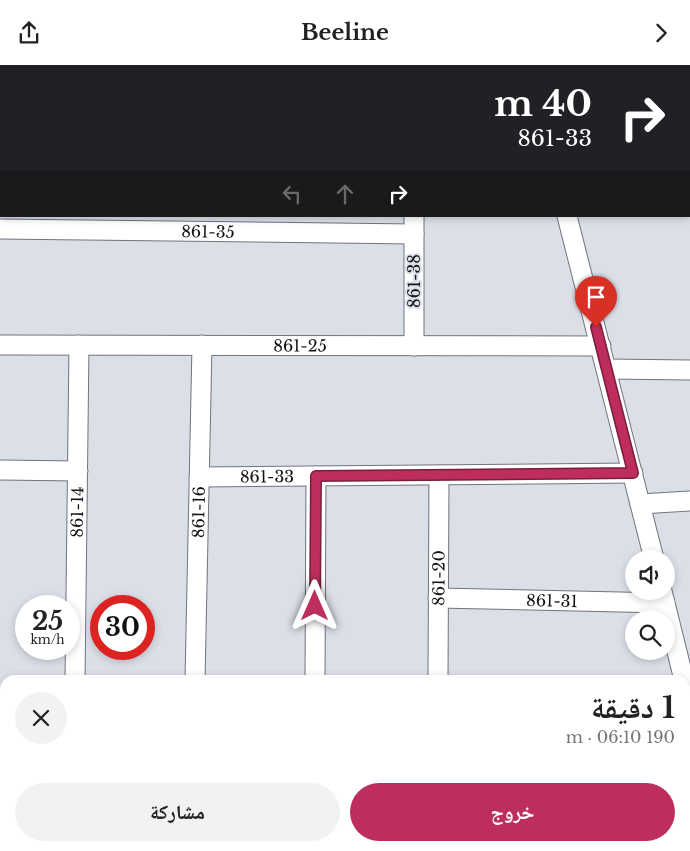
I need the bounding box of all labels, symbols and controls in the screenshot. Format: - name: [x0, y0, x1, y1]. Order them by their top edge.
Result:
- icon: share: [15, 19, 43, 47]
- text: Beeline: [301, 19, 389, 46]
- icon: forward: [647, 19, 675, 47]
- text: 40 m: [494, 82, 592, 125]
- icon: right: [610, 85, 675, 150]
- text: 861-33: [517, 125, 592, 152]
- icon: left: [278, 180, 306, 208]
- icon: ahead: [331, 180, 359, 208]
- icon: right: [384, 180, 412, 208]
- street label: 861-35: [181, 221, 235, 242]
- street label: 861-38: [404, 254, 424, 308]
- pin: [575, 276, 617, 327]
- icon: arrive: [582, 283, 610, 311]
- street label: 861-25: [273, 335, 327, 356]
- street label: 861-33: [240, 466, 294, 487]
- street label: 861-14: [67, 486, 87, 538]
- street label: 861-16: [188, 486, 209, 538]
- street label: 861-20: [428, 550, 449, 606]
- map controls: [625, 550, 675, 660]
- button: sound: [625, 550, 675, 600]
- position arrow: [288, 579, 340, 631]
- street label: 861-31: [526, 590, 578, 611]
- speed limit sign: 30: [90, 595, 155, 660]
- text: 25: [32, 606, 63, 637]
- button: search: [625, 610, 675, 660]
- text: km/h: [30, 632, 65, 647]
- text: 1 دقيقة: [591, 689, 675, 726]
- button: close: [15, 692, 67, 744]
- text: 190 m · 06:10: [566, 727, 675, 747]
- button: مشاركة: [15, 783, 340, 841]
- button: خروج: [350, 783, 675, 841]

